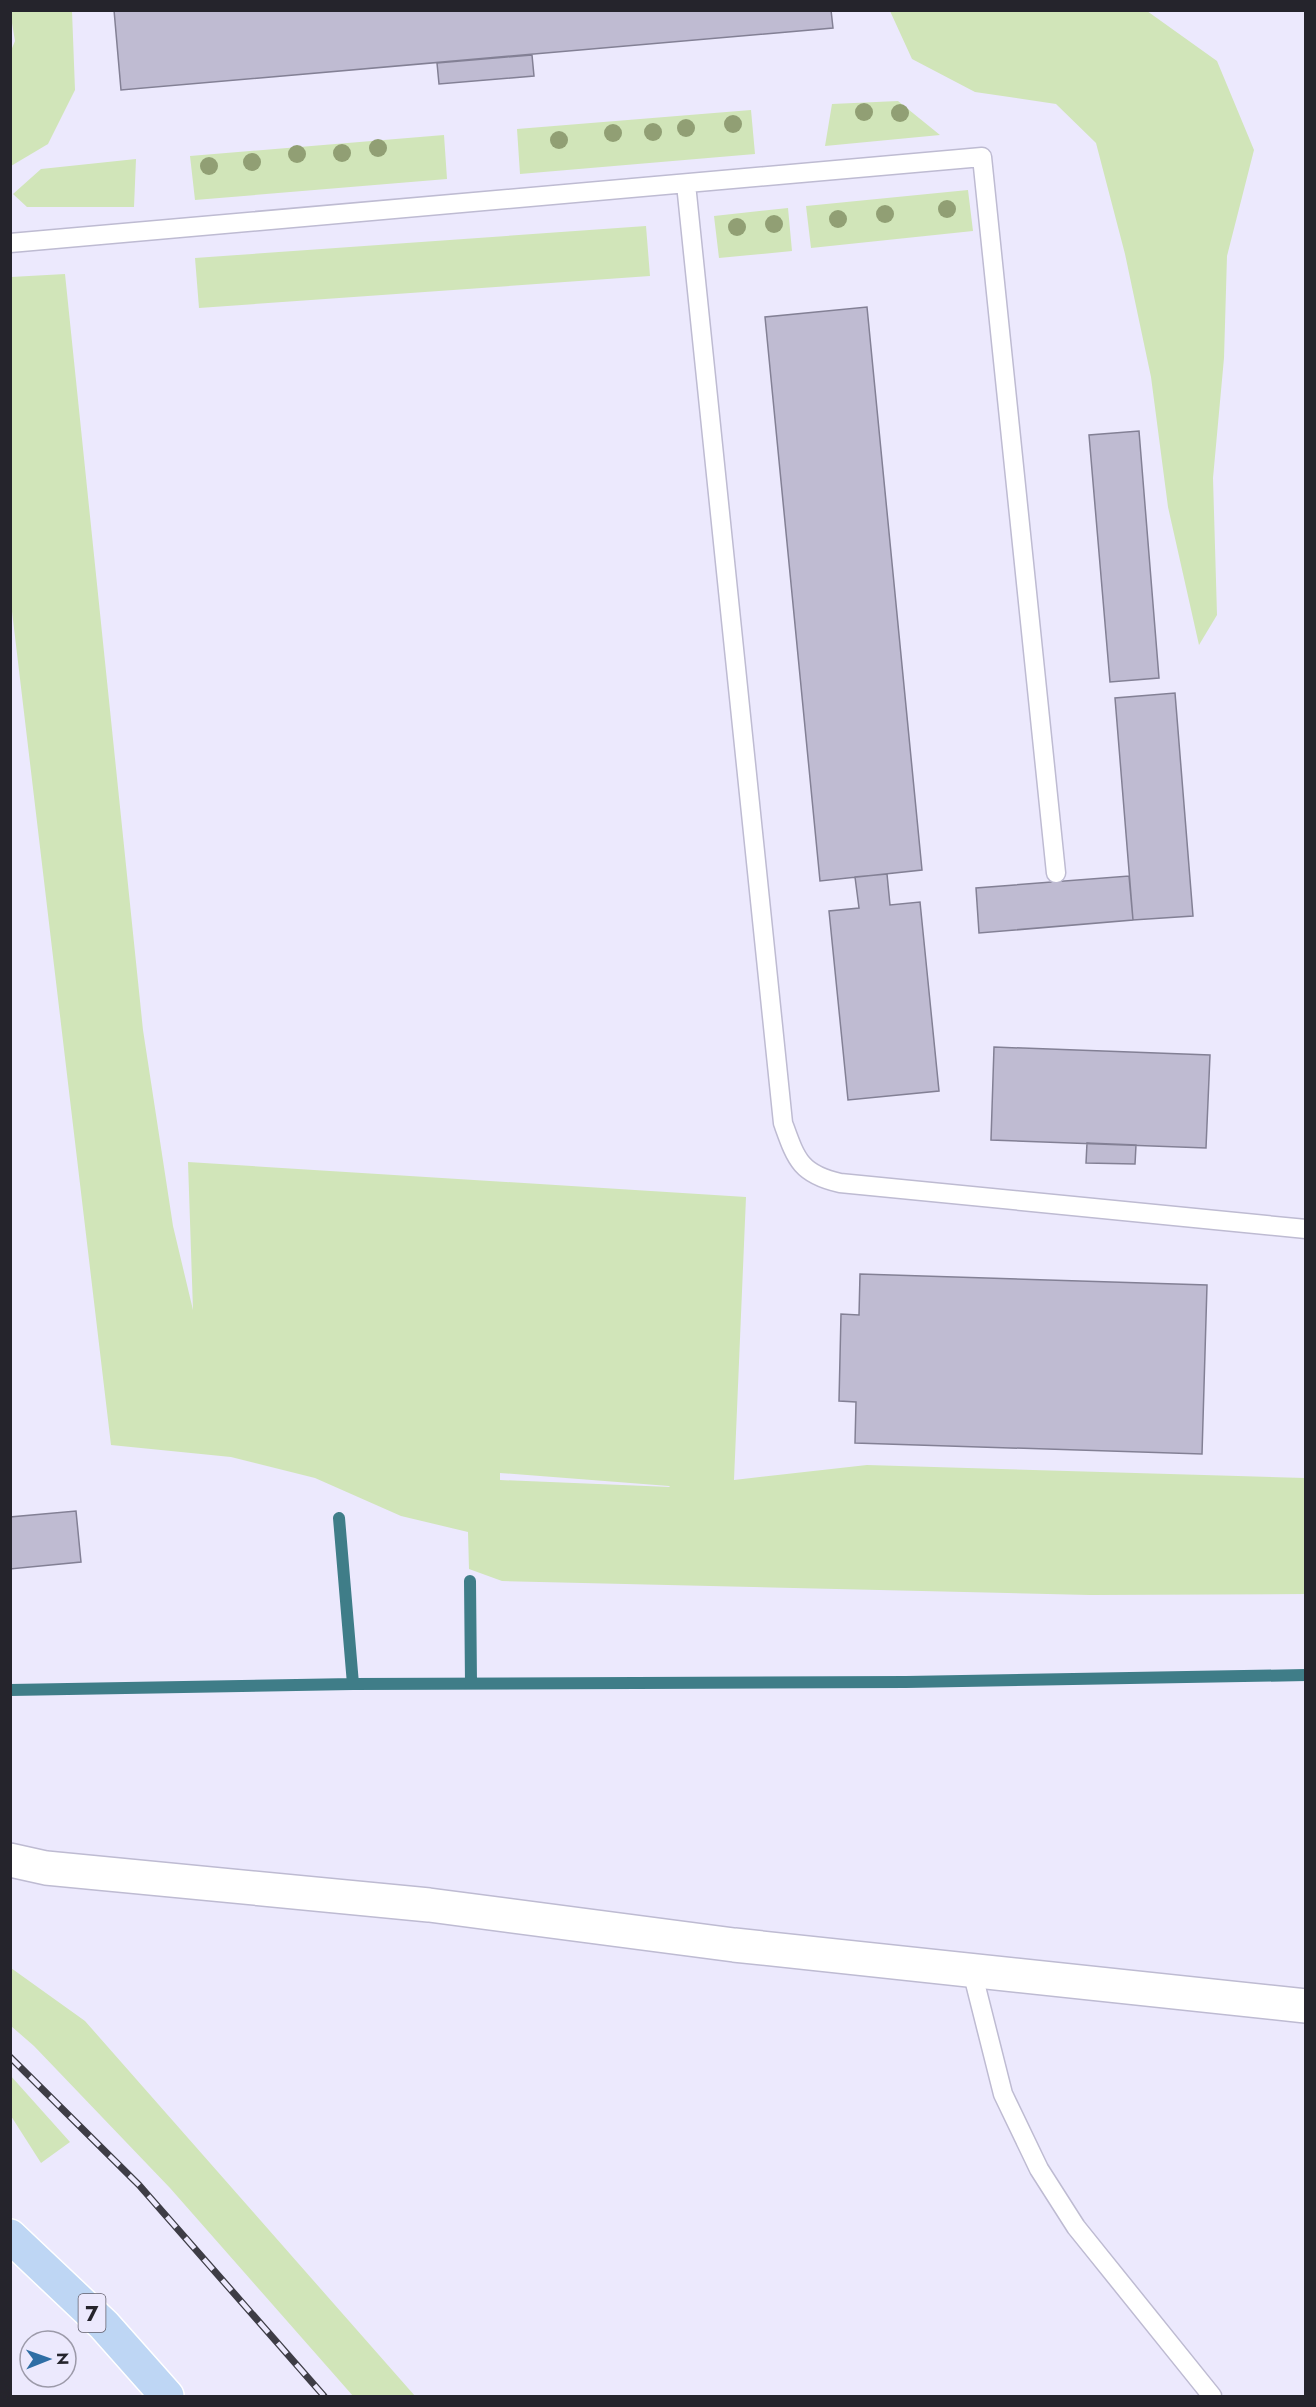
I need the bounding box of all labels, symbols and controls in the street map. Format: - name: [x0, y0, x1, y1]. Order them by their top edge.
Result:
- road number: 7: [78, 2294, 106, 2332]
- north arrow: [18, 2329, 78, 2389]
- text: N: [51, 2352, 74, 2365]

